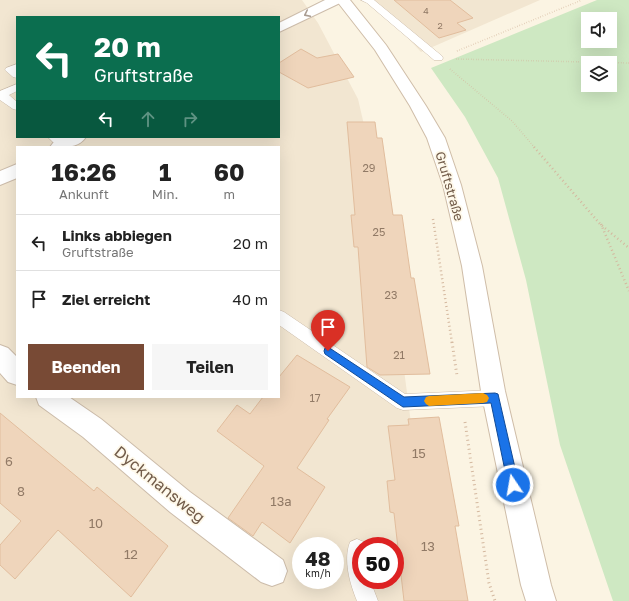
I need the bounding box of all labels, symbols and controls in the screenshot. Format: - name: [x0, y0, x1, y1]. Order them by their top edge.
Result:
- house number: 4: [423, 5, 429, 16]
- one-way arrow: [303, 9, 311, 17]
- map controls: [581, 12, 617, 92]
- button: sound: [581, 12, 617, 48]
- house number: 2: [437, 20, 443, 31]
- text: 20 m: [94, 30, 161, 63]
- icon: left: [28, 32, 80, 84]
- button: layers: [581, 56, 617, 92]
- text: Gruftstraße: [94, 64, 193, 86]
- icon: left: [95, 108, 117, 130]
- icon: ahead: [137, 108, 159, 130]
- icon: right: [179, 108, 201, 130]
- street label: Gruftstraße: [432, 149, 468, 223]
- text: 16:26: [51, 157, 117, 186]
- text: 1: [159, 157, 171, 186]
- text: 60: [214, 157, 245, 186]
- house number: 29: [362, 161, 376, 174]
- text: Ankunft: [59, 186, 109, 202]
- text: Min.: [152, 186, 178, 202]
- text: m: [223, 186, 235, 202]
- house number: 25: [373, 225, 385, 238]
- text: Links abbiegen: [62, 226, 172, 244]
- icon: left: [28, 232, 50, 254]
- text: 20 m: [233, 234, 268, 252]
- text: Gruftstraße: [62, 244, 134, 260]
- icon: arrive: [28, 288, 50, 310]
- house number: 23: [385, 288, 397, 301]
- text: Ziel erreicht: [62, 290, 150, 308]
- text: 40 m: [233, 290, 268, 308]
- pin: [311, 310, 345, 351]
- icon: arrive: [317, 316, 339, 338]
- button: Beenden: [28, 344, 144, 390]
- button: Teilen: [152, 344, 268, 390]
- house number: 21: [393, 348, 405, 361]
- house number: 17: [309, 391, 321, 404]
- street label: Dyckmansweg: [111, 441, 209, 527]
- house number: 15: [412, 445, 426, 461]
- house number: 6: [5, 453, 13, 469]
- position arrow: [492, 464, 534, 506]
- house number: 8: [17, 483, 25, 499]
- house number: 13a: [270, 493, 292, 509]
- house number: 10: [89, 515, 103, 531]
- speed limit sign: 50: [352, 537, 404, 589]
- house number: 13: [421, 538, 435, 554]
- house number: 12: [124, 546, 138, 562]
- text: 48: [305, 546, 331, 570]
- text: km/h: [305, 567, 331, 579]

